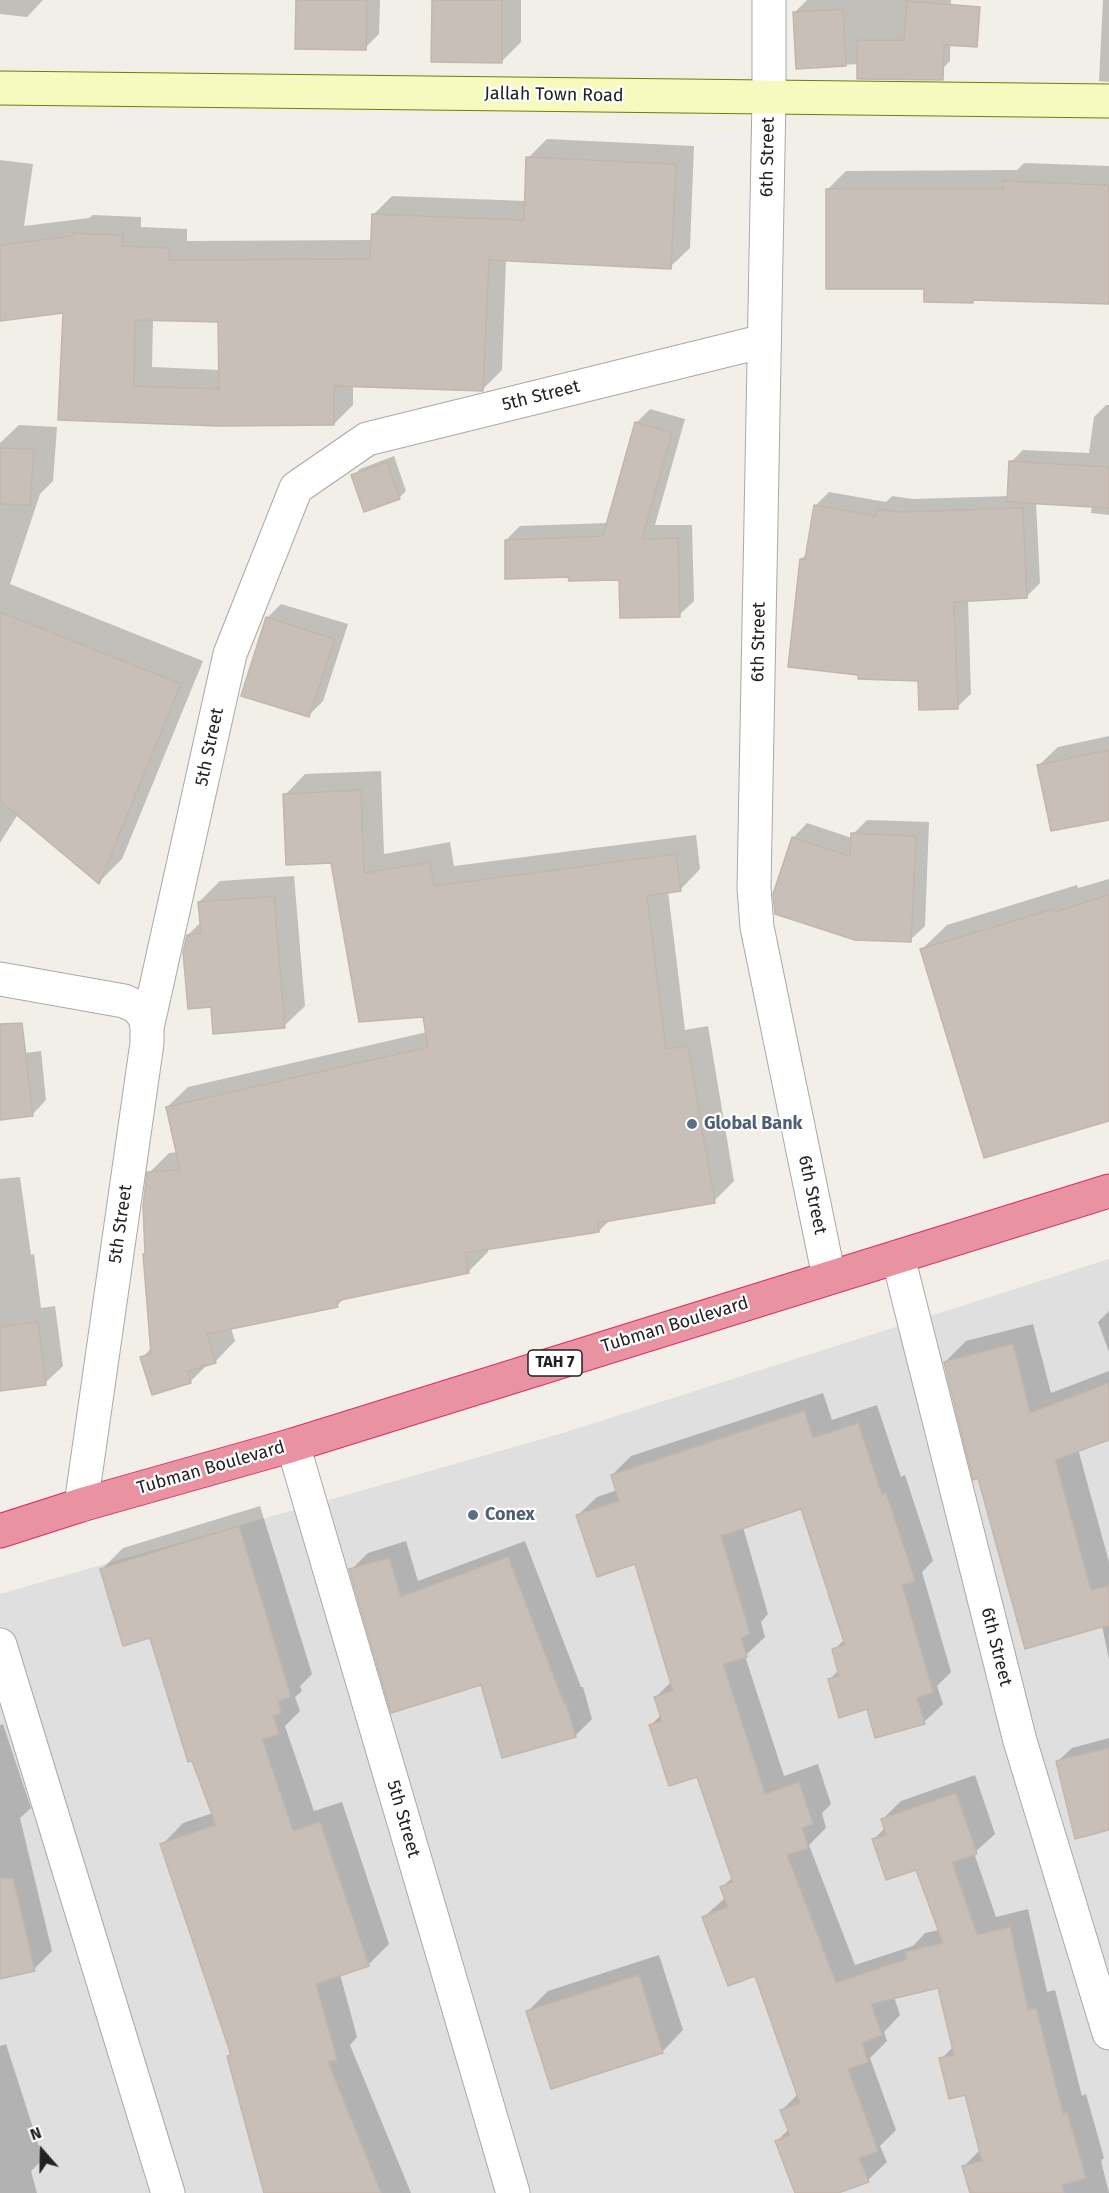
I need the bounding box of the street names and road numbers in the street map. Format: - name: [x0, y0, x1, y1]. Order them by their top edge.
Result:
- street label: Jallah Town Road: [484, 83, 624, 107]
- street label: 6th Street: [757, 117, 779, 197]
- street label: 5th Street: [500, 376, 582, 416]
- street label: 6th Street: [748, 602, 770, 682]
- street label: 5th Street: [191, 706, 229, 788]
- street label: 6th Street: [793, 1154, 831, 1236]
- street label: 5th Street: [105, 1183, 137, 1265]
- street label: Tubman Boulevard: [599, 1292, 751, 1358]
- road number: TAH 7: [528, 1350, 582, 1376]
- street label: Tubman Boulevard: [135, 1437, 287, 1499]
- street label: 6th Street: [976, 1605, 1016, 1689]
- street label: 5th Street: [382, 1778, 424, 1860]

